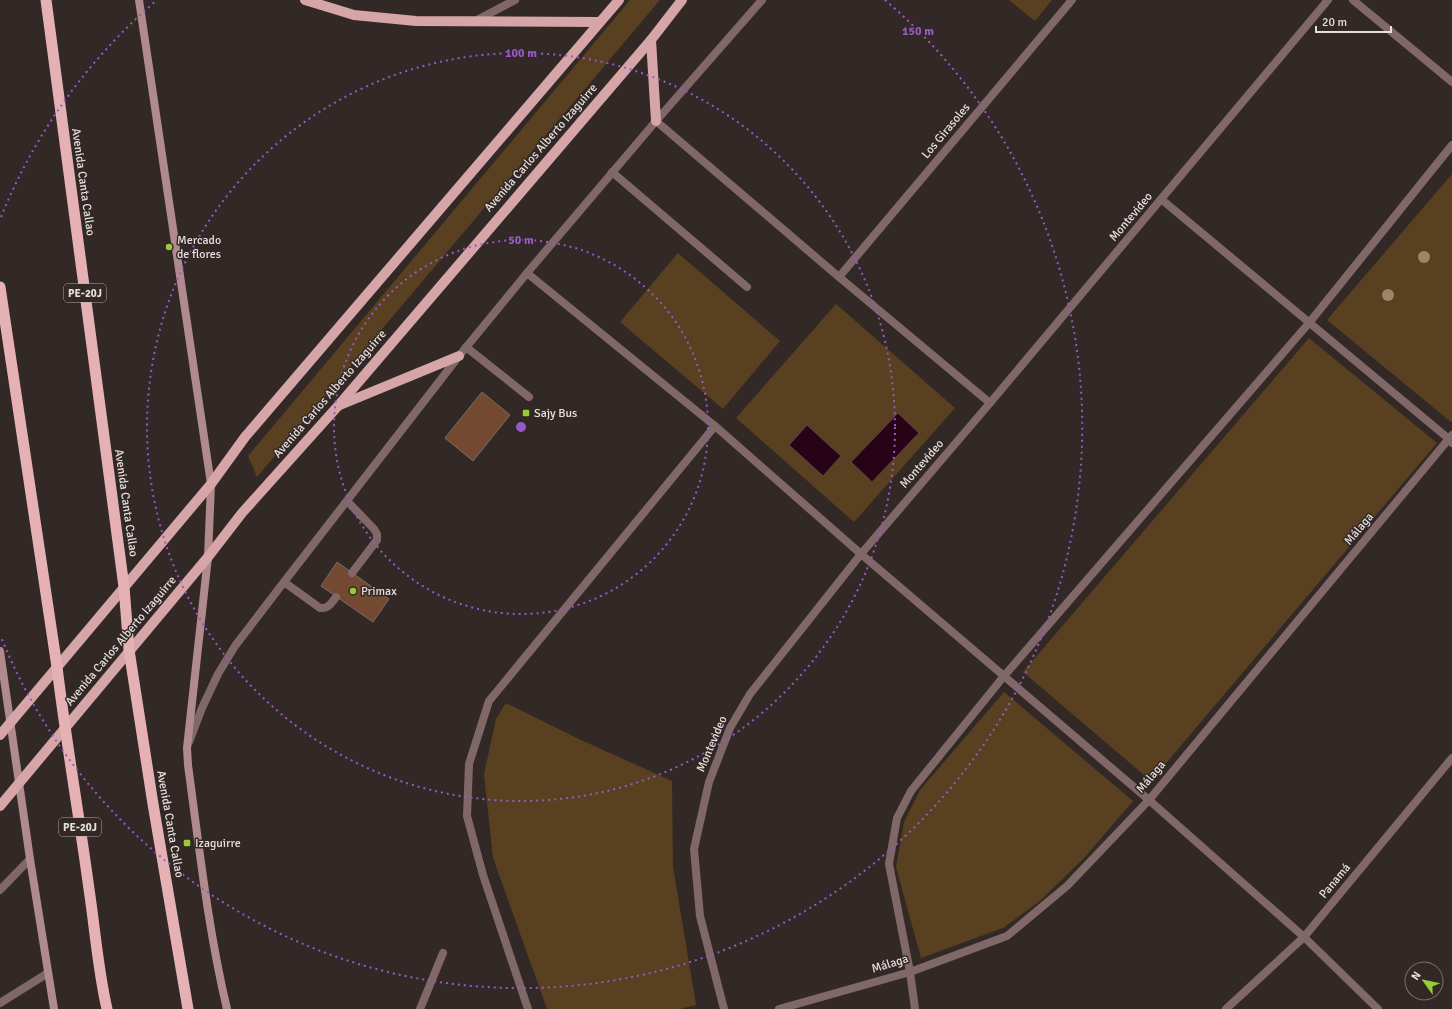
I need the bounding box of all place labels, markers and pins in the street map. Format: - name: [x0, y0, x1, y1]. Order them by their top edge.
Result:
- place label: Mercado de flores: [177, 233, 221, 262]
- marker: Mercado de flores: [164, 242, 174, 252]
- place label: Sajy Bus: [534, 406, 577, 421]
- marker: Sajy Bus: [521, 408, 531, 418]
- centre of rings: [514, 420, 528, 434]
- place label: Primax: [361, 584, 397, 599]
- marker: Primax: [348, 586, 358, 596]
- place label: Izaguirre: [195, 836, 241, 851]
- marker: Izaguirre: [182, 838, 192, 848]

